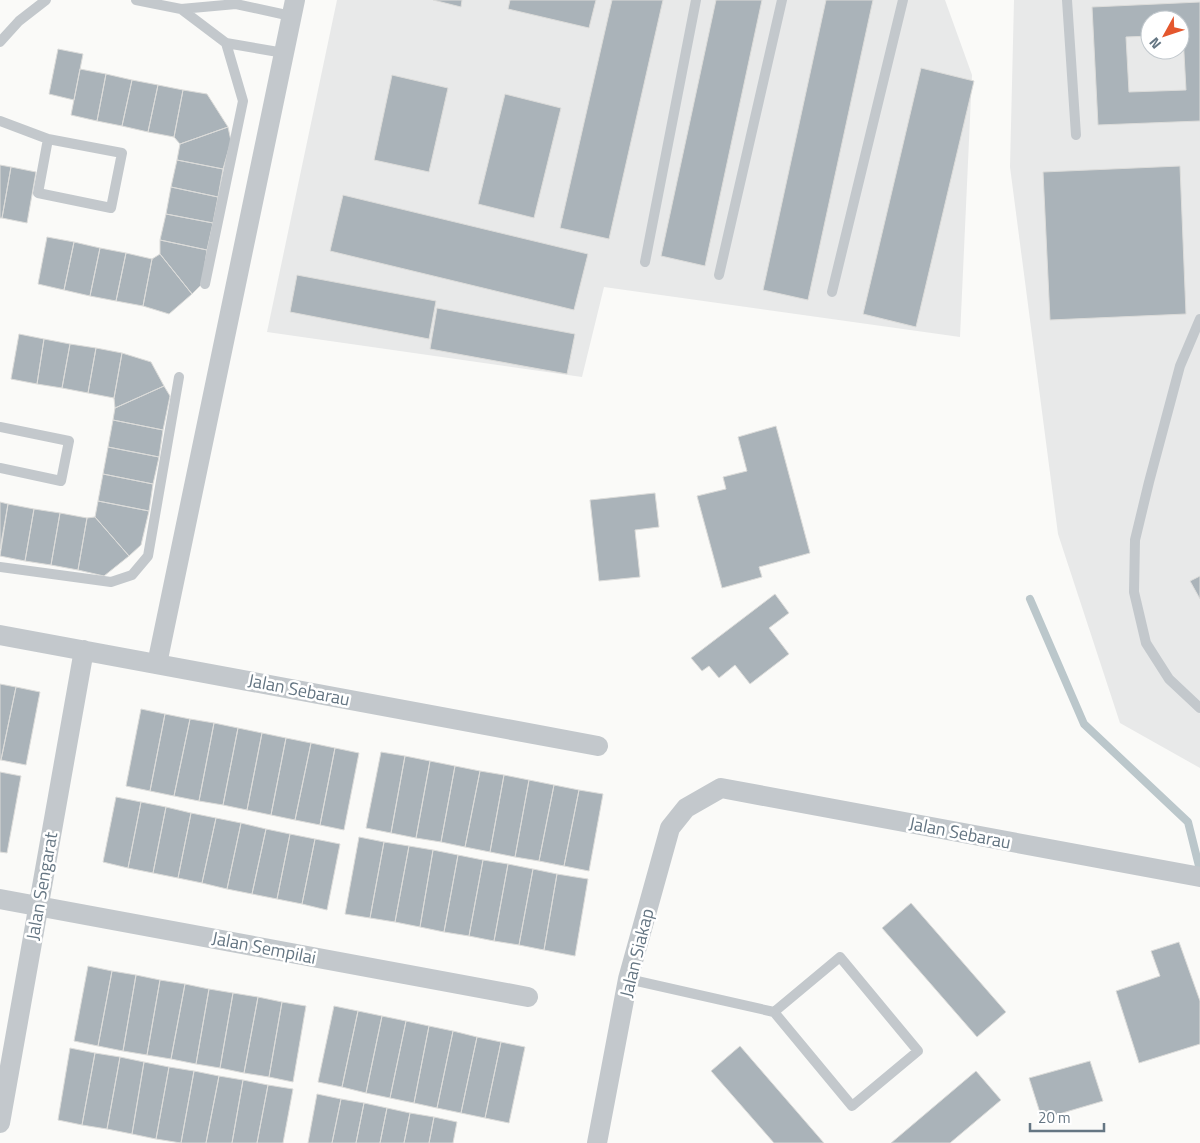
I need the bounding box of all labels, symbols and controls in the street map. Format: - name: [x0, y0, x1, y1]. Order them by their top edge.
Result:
- north arrow: [1140, 10, 1190, 60]
- text: N: [1143, 33, 1166, 54]
- street label: Jalan Sebarau: [246, 666, 352, 713]
- street label: Jalan Sebarau: [907, 809, 1013, 856]
- street label: Jalan Sengarat: [19, 829, 64, 942]
- street label: Jalan Siakap: [612, 906, 661, 1000]
- street label: Jalan Sempilai: [210, 924, 318, 971]
- scale bar: [1030, 1100, 1104, 1132]
- text: 20 m: [1038, 1106, 1071, 1129]

